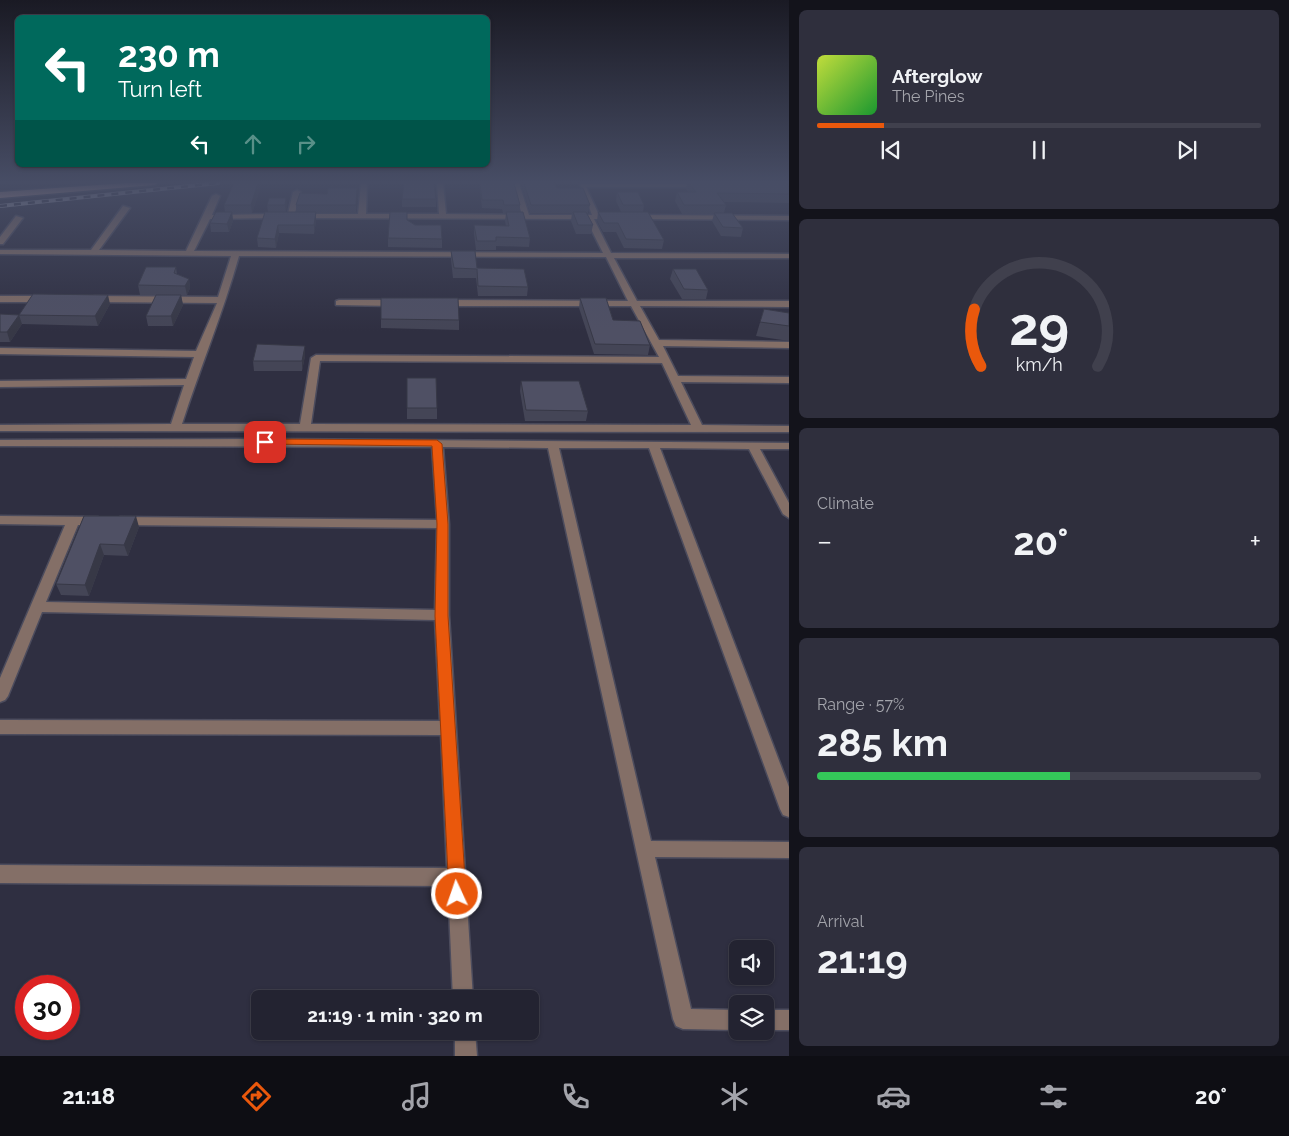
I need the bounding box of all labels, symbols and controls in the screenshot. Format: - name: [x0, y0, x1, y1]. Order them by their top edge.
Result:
- text: 230 m: [118, 34, 220, 75]
- icon: left: [35, 35, 100, 100]
- text: Afterglow: [892, 65, 982, 87]
- text: Turn left: [118, 76, 202, 102]
- text: The Pines: [892, 87, 964, 106]
- icon: left: [186, 130, 214, 158]
- icon: ahead: [239, 130, 267, 158]
- icon: right: [292, 130, 320, 158]
- icon: previous: [877, 136, 905, 164]
- icon: pause: [1025, 136, 1053, 164]
- icon: next: [1173, 136, 1201, 164]
- text: 29: [1009, 296, 1069, 357]
- text: km/h: [1015, 354, 1063, 375]
- pin: [244, 421, 286, 463]
- icon: arrive: [251, 428, 279, 456]
- text: Climate: [817, 494, 874, 513]
- text: 20°: [1013, 519, 1068, 564]
- text: −: [817, 525, 832, 558]
- text: +: [1249, 525, 1261, 558]
- text: Range · 57%: [817, 695, 905, 714]
- text: 285 km: [817, 720, 948, 765]
- position arrow: [430, 867, 482, 919]
- text: Arrival: [817, 912, 864, 931]
- text: 21:19: [817, 937, 908, 982]
- map controls: [729, 940, 774, 1040]
- button: sound: [729, 940, 774, 985]
- speed limit sign: 30: [15, 975, 80, 1040]
- button: layers: [729, 995, 774, 1040]
- text: 21:19 · 1 min · 320 m: [307, 1004, 483, 1026]
- icon: directions: [239, 1079, 274, 1114]
- icon: music: [399, 1079, 434, 1114]
- icon: phone: [558, 1079, 593, 1114]
- icon: climate: [717, 1079, 752, 1114]
- icon: car: [876, 1079, 911, 1114]
- icon: filters: [1036, 1079, 1071, 1114]
- text: 21:18: [62, 1083, 115, 1109]
- text: 20°: [1195, 1083, 1227, 1109]

